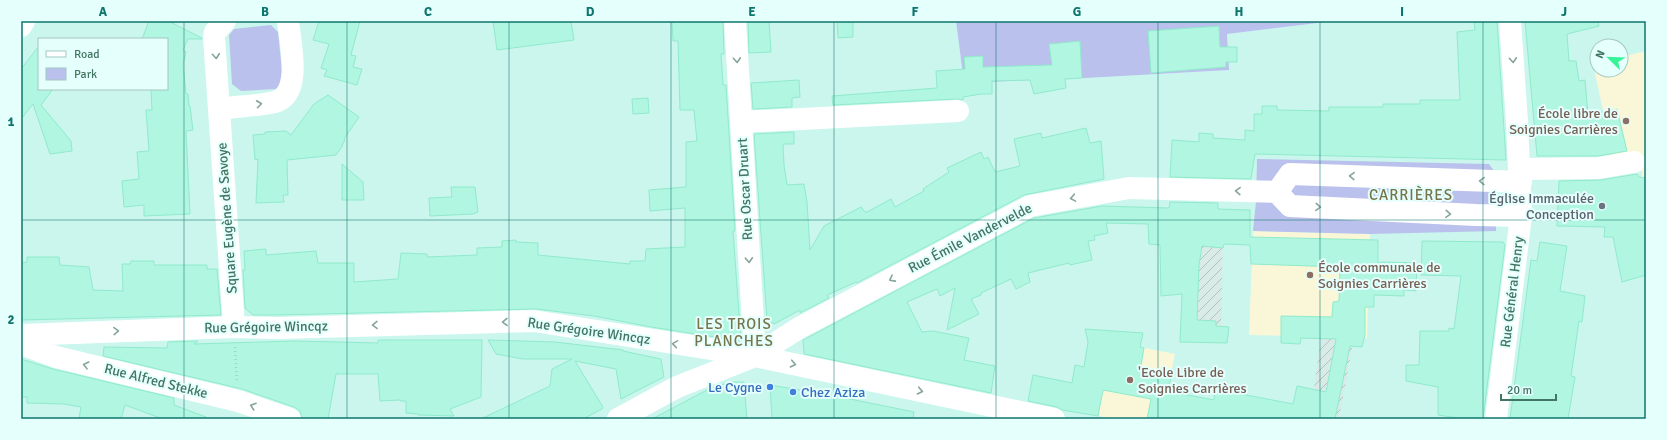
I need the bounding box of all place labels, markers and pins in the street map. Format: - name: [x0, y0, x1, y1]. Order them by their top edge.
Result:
- place label: École libre de Soignies Carrières: [1509, 105, 1618, 138]
- marker: École libre de Soignies Carrières: [1621, 116, 1631, 126]
- place label: Église Immaculée Conception: [1489, 190, 1594, 223]
- marker: Église Immaculée Conception: [1597, 201, 1607, 211]
- place label: École communale de Soignies Carrières: [1318, 259, 1441, 292]
- marker: École communale de Soignies Carrières: [1305, 270, 1315, 280]
- place label: 'Ecole Libre de Soignies Carrières: [1138, 364, 1247, 397]
- marker: 'Ecole Libre de Soignies Carrières: [1125, 375, 1135, 385]
- place label: Le Cygne: [708, 379, 762, 396]
- marker: Le Cygne: [765, 382, 775, 392]
- place label: Chez Aziza: [801, 384, 865, 401]
- marker: Chez Aziza: [788, 387, 798, 397]

